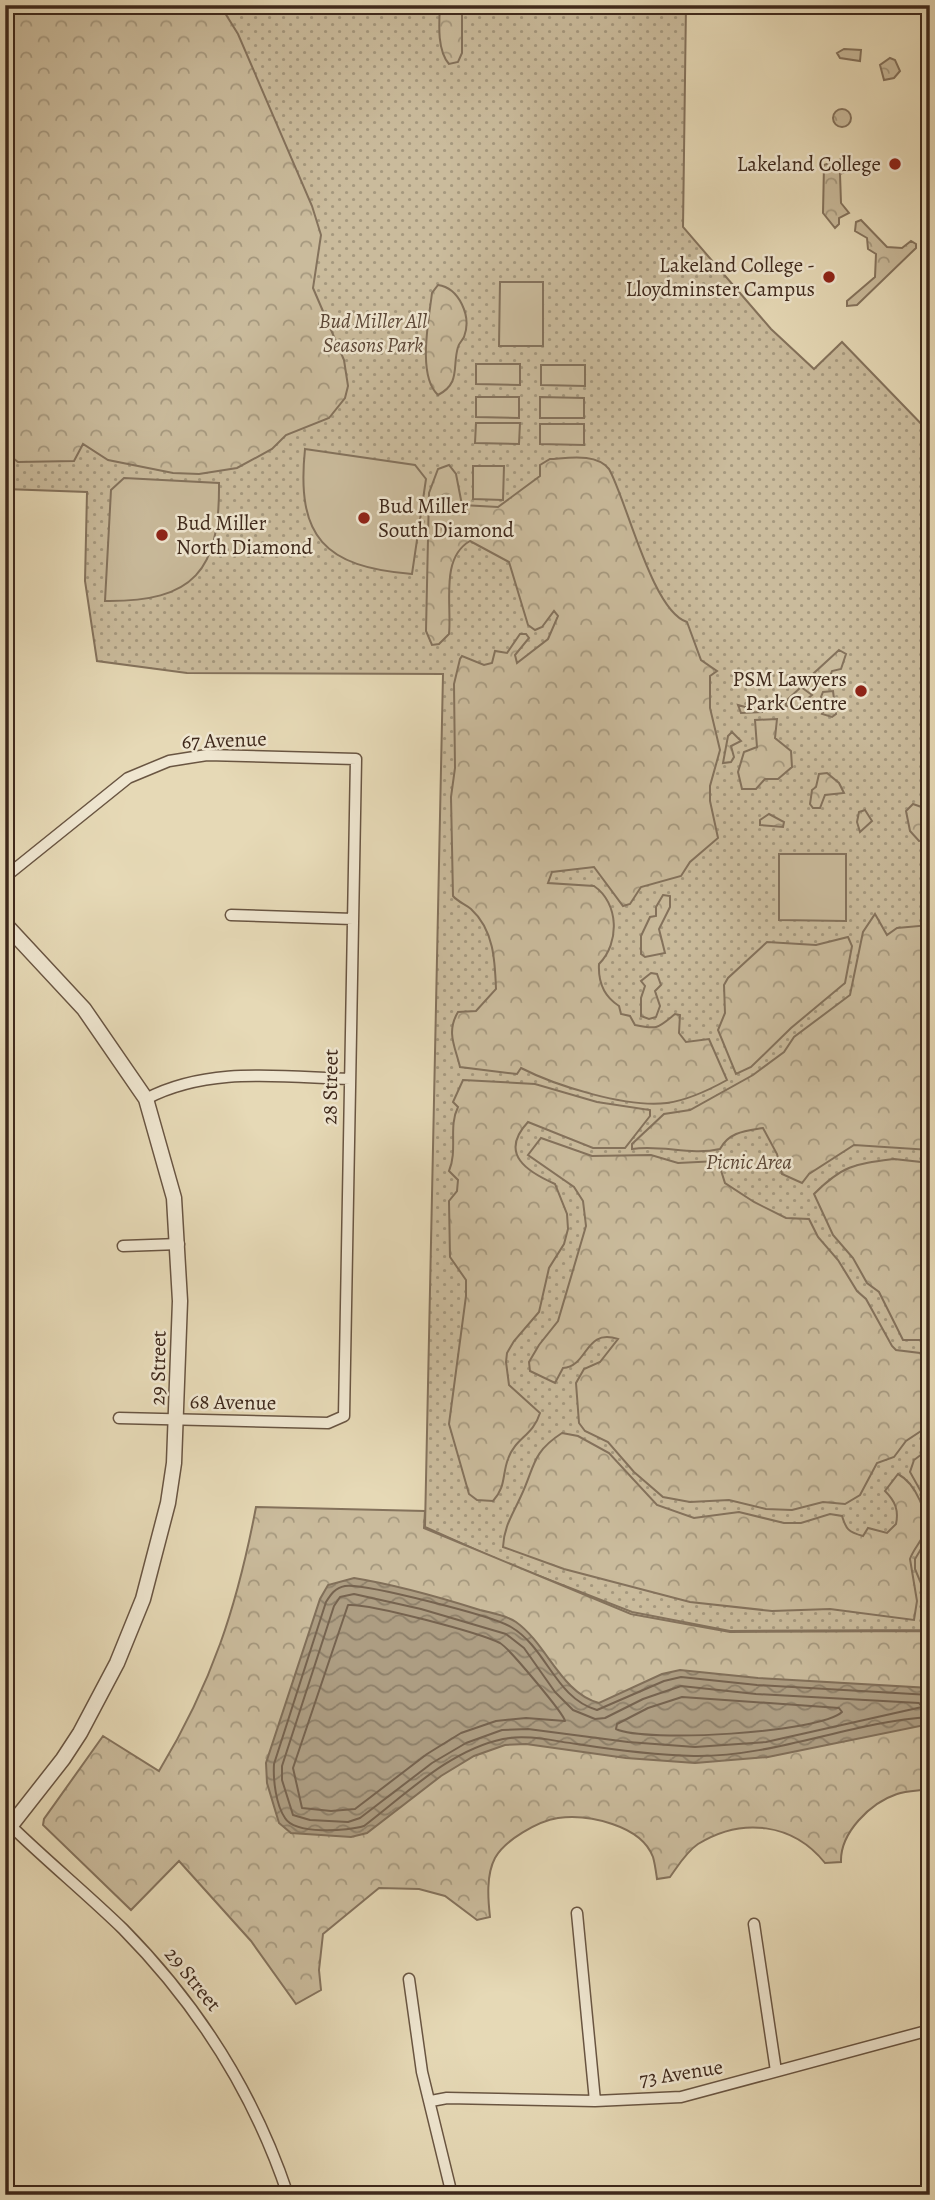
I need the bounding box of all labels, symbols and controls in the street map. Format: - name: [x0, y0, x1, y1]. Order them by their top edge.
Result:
- place label: Lakeland College: [737, 150, 881, 178]
- marker: Lakeland College: [887, 156, 903, 172]
- place label: Lakeland College - Lloydminster Campus: [626, 251, 815, 303]
- marker: Lakeland College - Lloydminster Campus: [821, 269, 837, 285]
- park label: Bud Miller All Seasons Park: [319, 307, 428, 359]
- place label: Bud Miller South Diamond: [378, 492, 515, 544]
- place label: Bud Miller North Diamond: [176, 509, 313, 561]
- marker: Bud Miller South Diamond: [356, 510, 372, 526]
- marker: Bud Miller North Diamond: [154, 527, 170, 543]
- place label: PSM Lawyers Park Centre: [733, 665, 847, 717]
- marker: PSM Lawyers Park Centre: [853, 683, 869, 699]
- street label: 67 Avenue: [181, 725, 267, 755]
- street label: 28 Street: [315, 1049, 345, 1125]
- park label: Picnic Area: [706, 1148, 792, 1176]
- street label: 29 Street: [143, 1330, 173, 1406]
- street label: 68 Avenue: [189, 1387, 277, 1417]
- street label: 29 Street: [158, 1941, 228, 2017]
- street label: 73 Avenue: [637, 2053, 725, 2093]

